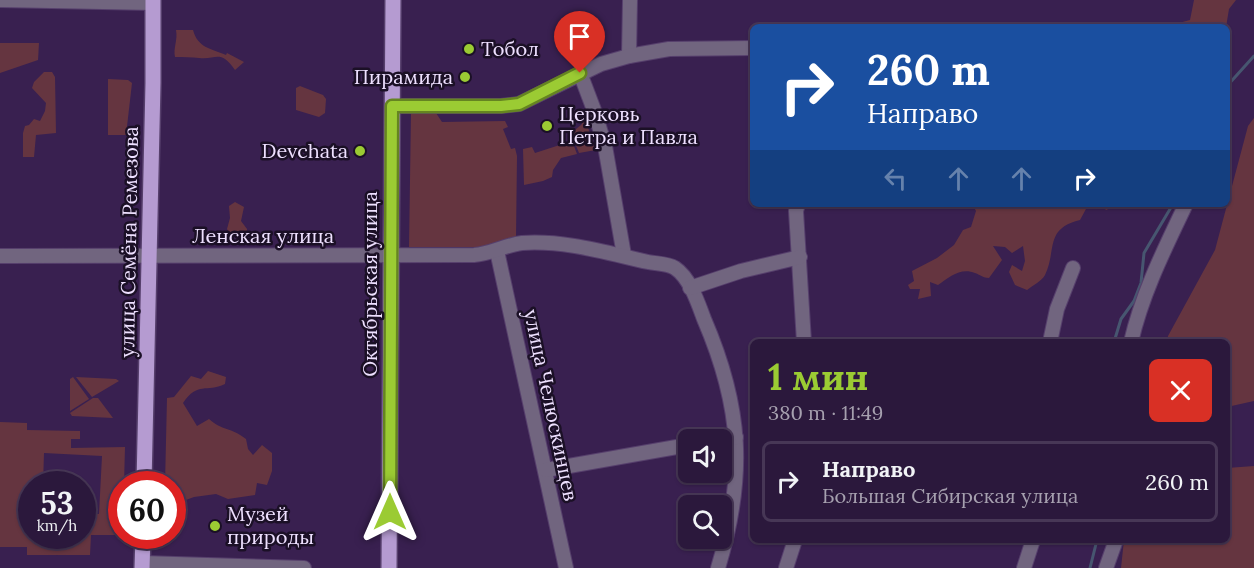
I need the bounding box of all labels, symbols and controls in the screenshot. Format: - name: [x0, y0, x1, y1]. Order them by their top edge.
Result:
- pin: [554, 11, 605, 73]
- icon: arrive: [563, 20, 596, 53]
- place label: Тобол: [481, 36, 539, 61]
- marker: Тобол: [462, 42, 476, 56]
- text: 260 m: [867, 43, 990, 97]
- icon: right: [768, 48, 846, 126]
- place label: Пирамида: [354, 64, 453, 89]
- marker: Пирамида: [458, 70, 472, 84]
- text: Направо: [867, 96, 978, 130]
- place label: Церковь Петра и Павла: [559, 101, 698, 149]
- marker: Церковь Петра и Павла: [540, 119, 554, 133]
- street label: улица Семёна Ремезова: [114, 126, 143, 358]
- place label: Devchata: [262, 138, 348, 163]
- marker: Devchata: [353, 144, 367, 158]
- icon: left: [879, 162, 912, 195]
- icon: ahead: [942, 162, 975, 195]
- icon: ahead: [1005, 162, 1038, 195]
- icon: right: [1068, 162, 1101, 195]
- street label: Октябрьская улица: [357, 191, 382, 377]
- street label: Ленская улица: [192, 223, 334, 248]
- street label: улица Челюскинцев: [519, 307, 584, 503]
- text: 1 мин: [768, 354, 869, 400]
- button: close: [1149, 359, 1212, 422]
- text: 380 m · 11:49: [768, 400, 883, 425]
- map controls: [678, 429, 732, 549]
- button: sound: [678, 429, 732, 483]
- text: Направо: [822, 455, 916, 483]
- icon: right: [771, 465, 804, 498]
- text: 260 m: [1145, 468, 1209, 496]
- speed limit sign: 60: [108, 471, 186, 549]
- position arrow: [358, 480, 422, 544]
- text: Большая Сибирская улица: [822, 483, 1078, 508]
- text: 53: [40, 484, 73, 522]
- button: search: [678, 495, 732, 549]
- place label: Музей природы: [227, 501, 314, 549]
- text: km/h: [37, 516, 77, 535]
- marker: Музей природы: [208, 519, 222, 533]

